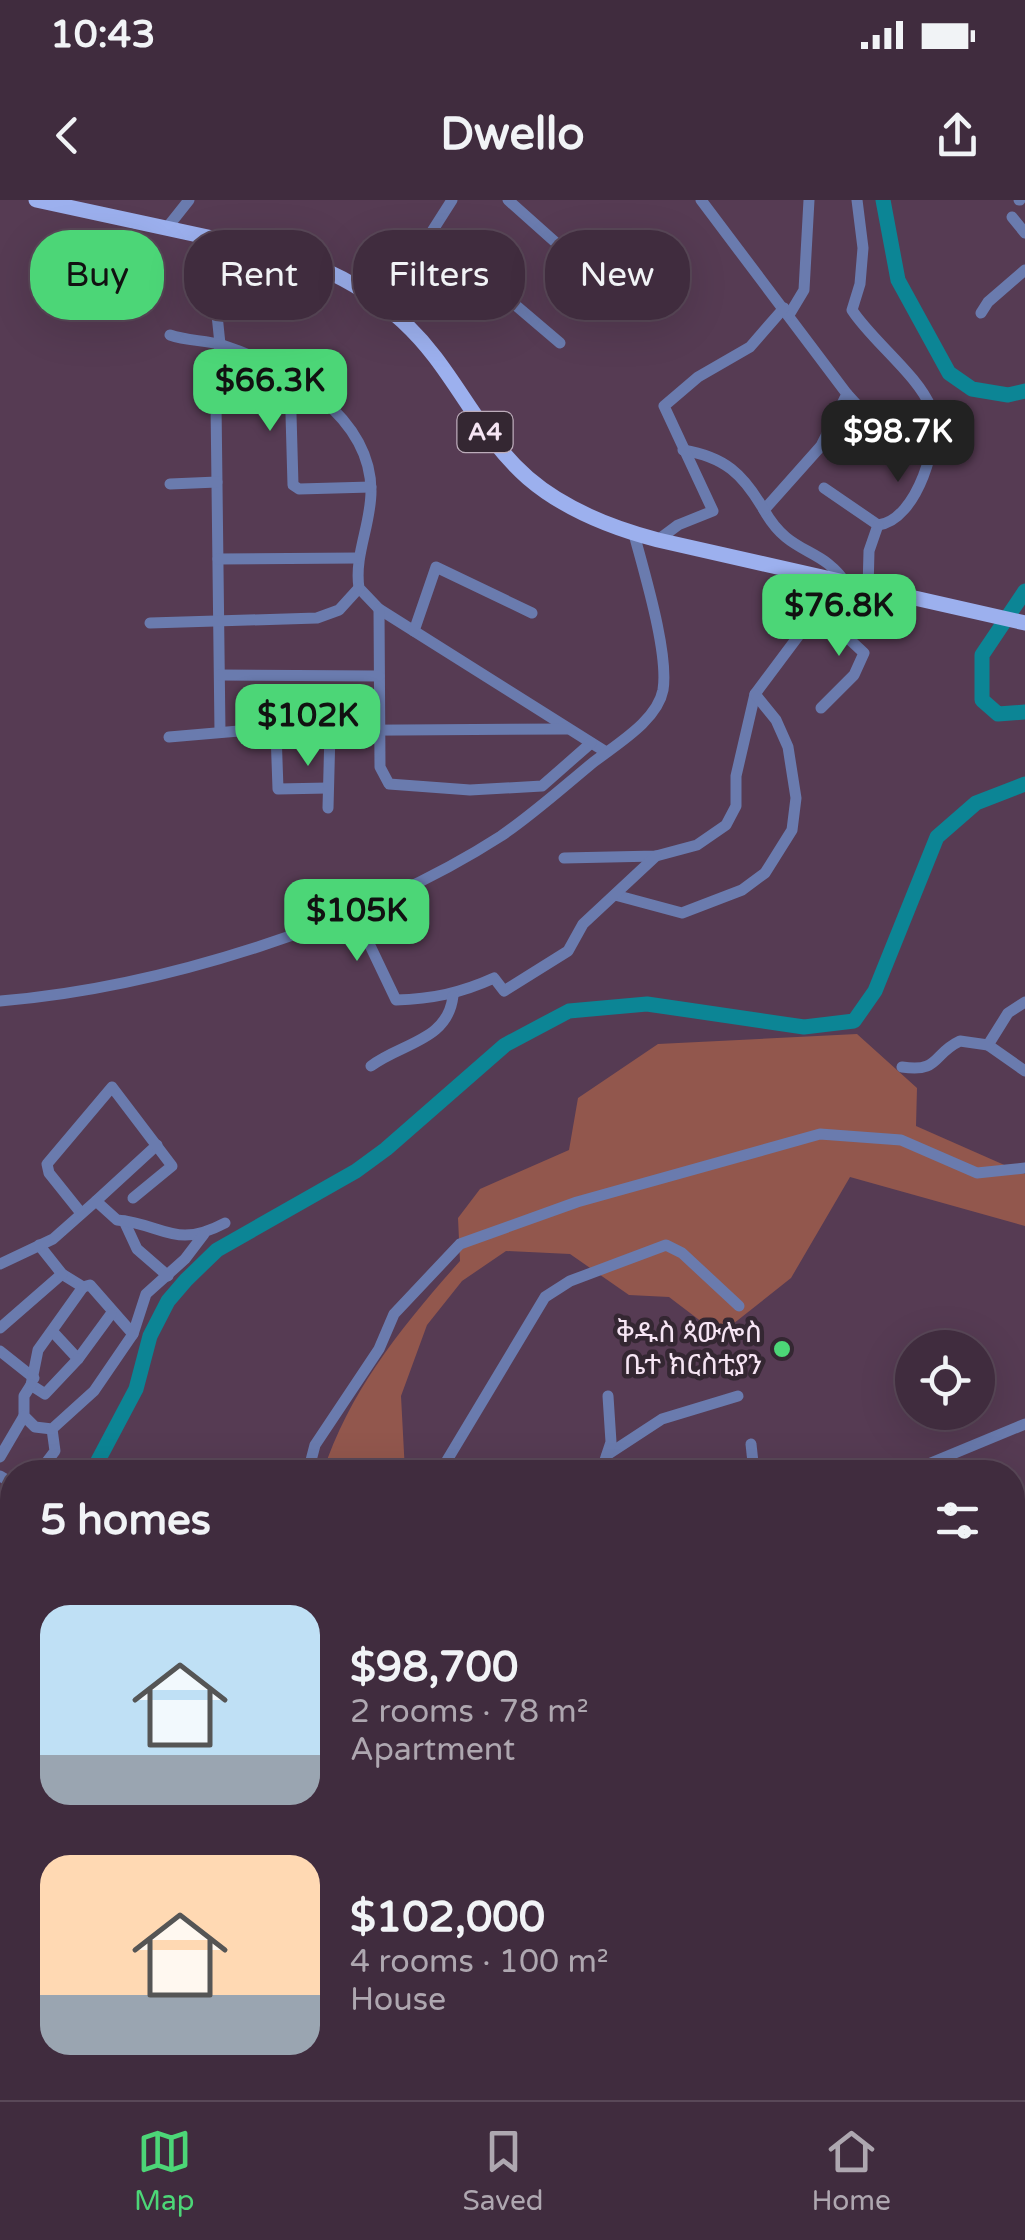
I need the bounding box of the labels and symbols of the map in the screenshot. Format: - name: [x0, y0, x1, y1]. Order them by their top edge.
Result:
- pin: $66.3K: [189, 349, 351, 434]
- pin: $98.7K: [817, 400, 979, 485]
- road number: A4: [458, 412, 512, 452]
- pin: $76.8K: [758, 574, 920, 659]
- pin: $102K: [238, 684, 378, 769]
- pin: $105K: [287, 879, 427, 964]
- place label: ቅዱስ ጳውሎስ ቤተ ክርስቲያን: [616, 1316, 762, 1382]
- marker: ቅዱስ ጳውሎስ ቤተ ክርስቲያን: [771, 1338, 793, 1360]

